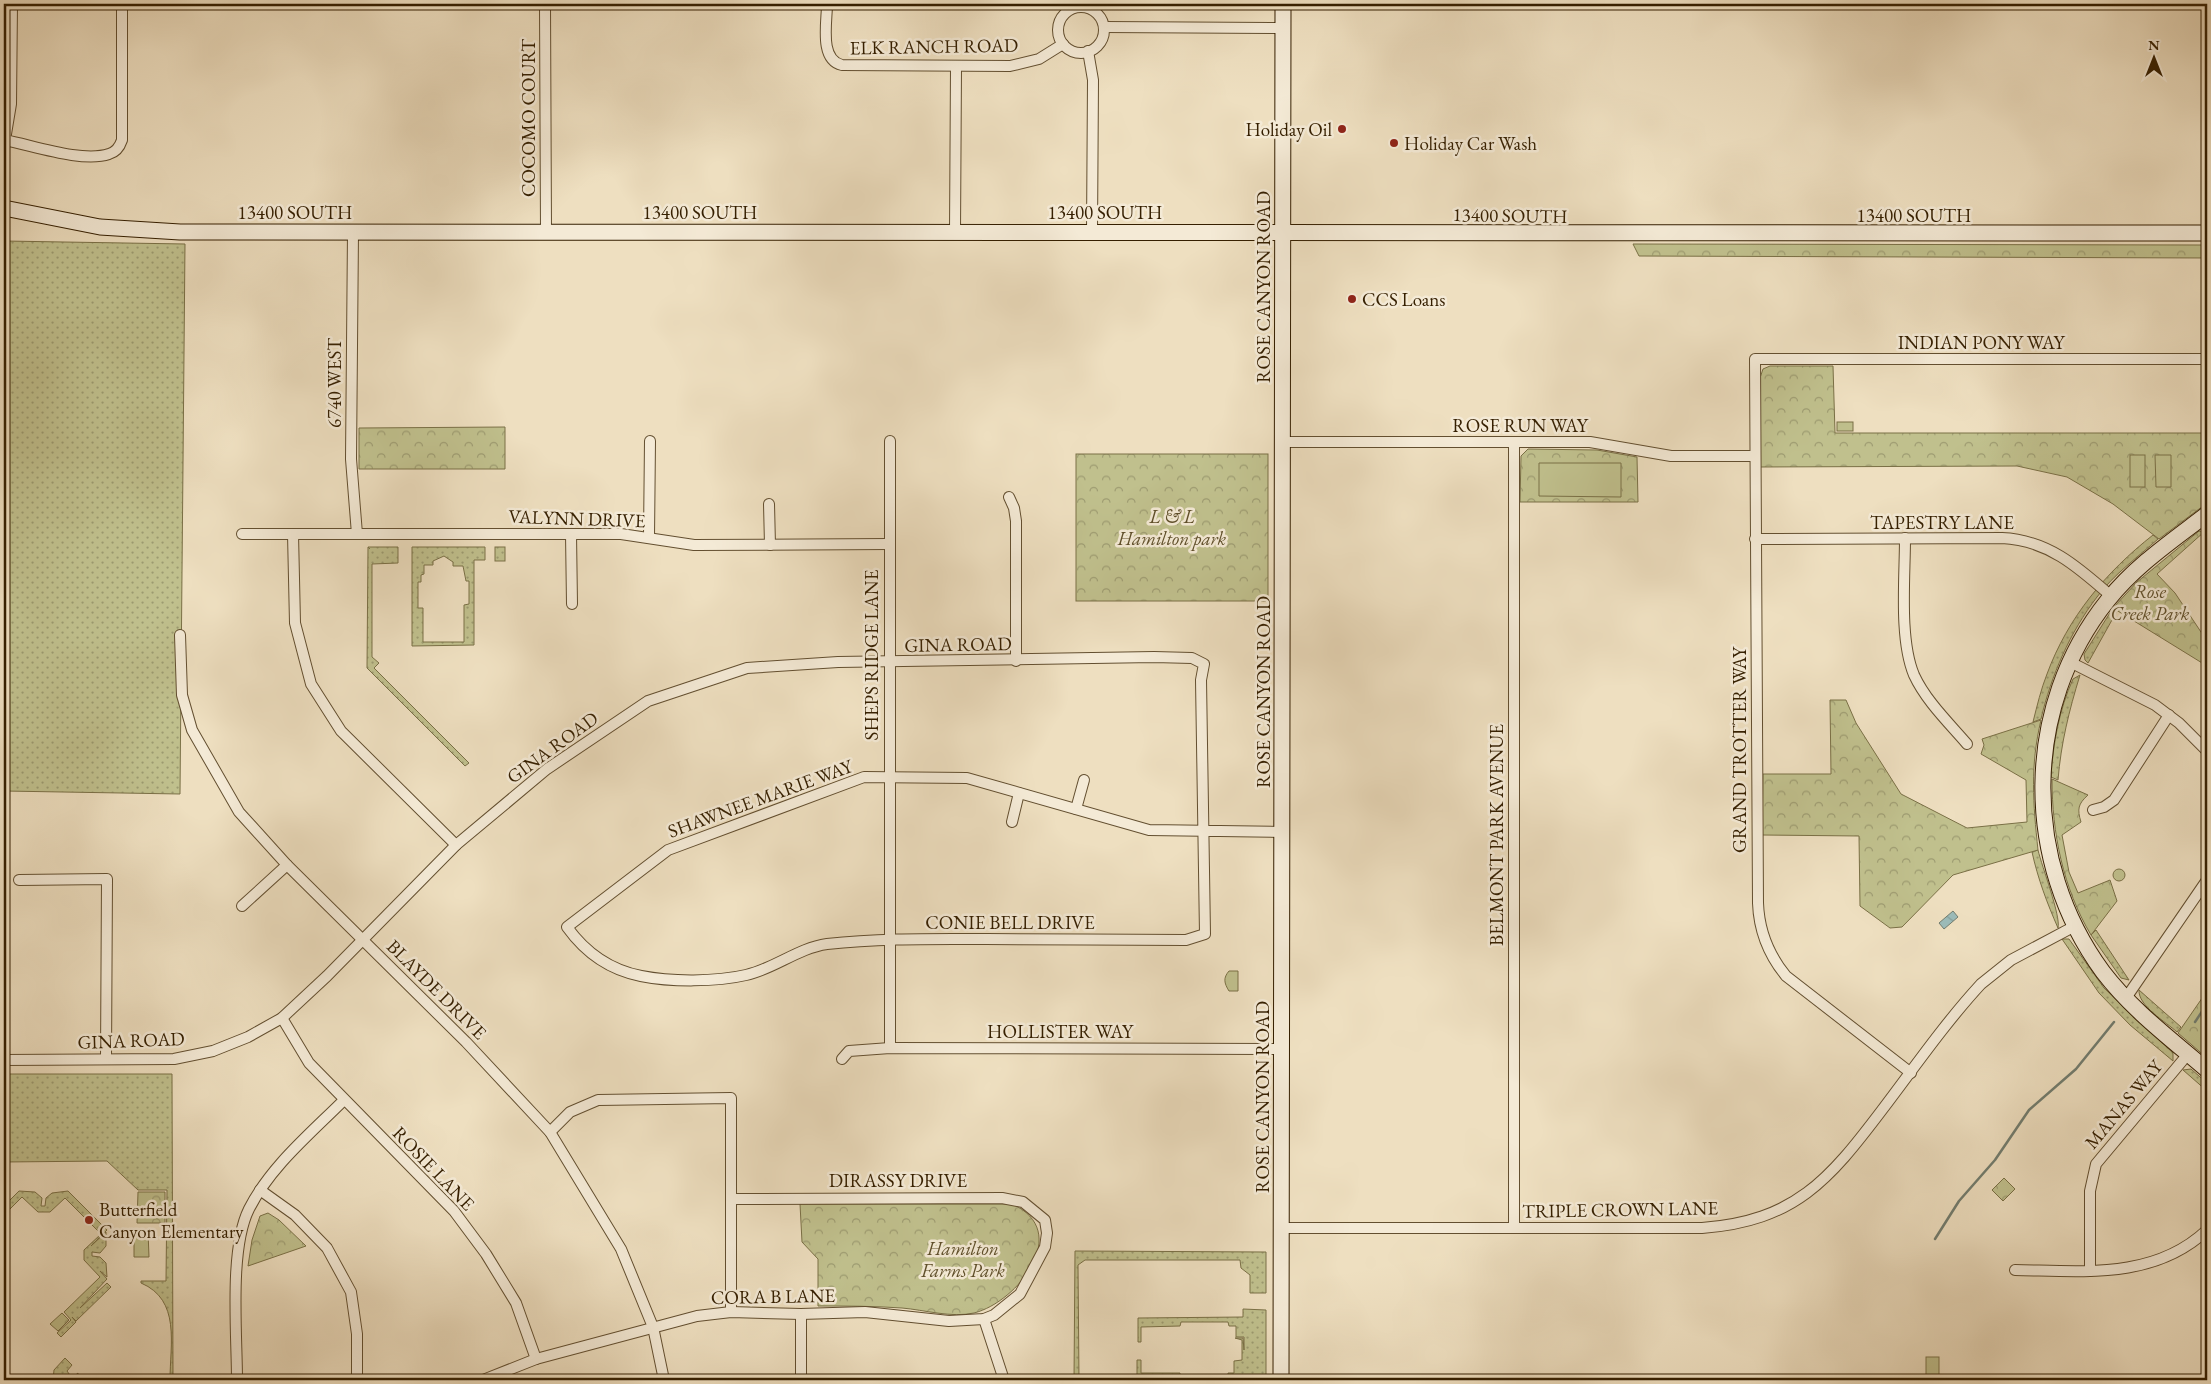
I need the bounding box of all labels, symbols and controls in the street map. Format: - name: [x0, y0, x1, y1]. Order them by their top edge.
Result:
- north arrow: [2128, 32, 2178, 82]
- street label: ELK RANCH ROAD: [849, 33, 1019, 60]
- text: N: [2148, 36, 2160, 54]
- street label: COCOMO COURT: [516, 39, 541, 197]
- place label: Holiday Oil: [1245, 117, 1332, 142]
- marker: Holiday Oil: [1336, 123, 1348, 135]
- place label: Holiday Car Wash: [1404, 131, 1537, 156]
- marker: Holiday Car Wash: [1388, 137, 1400, 149]
- street label: ROSE CANYON ROAD: [1251, 191, 1276, 383]
- street label: 13400 SOUTH: [238, 200, 352, 225]
- street label: 13400 SOUTH: [643, 200, 757, 225]
- street label: 13400 SOUTH: [1048, 200, 1162, 225]
- street label: 13400 SOUTH: [1452, 202, 1568, 229]
- street label: 13400 SOUTH: [1857, 203, 1971, 228]
- place label: CCS Loans: [1362, 287, 1446, 312]
- marker: CCS Loans: [1346, 293, 1358, 305]
- street label: INDIAN PONY WAY: [1898, 330, 2065, 355]
- street label: 6740 WEST: [322, 338, 347, 428]
- street label: ROSE RUN WAY: [1452, 413, 1589, 438]
- street label: VALYNN DRIVE: [508, 504, 646, 533]
- park label: L & L Hamilton park: [1117, 504, 1227, 551]
- street label: TAPESTRY LANE: [1870, 510, 2014, 535]
- street label: SHEPS RIDGE LANE: [859, 569, 884, 740]
- park label: Rose Creek Park: [2111, 579, 2190, 626]
- street label: ROSE CANYON ROAD: [1251, 596, 1276, 788]
- street label: GINA ROAD: [904, 631, 1012, 658]
- street label: GRAND TROTTER WAY: [1727, 646, 1752, 853]
- street label: GINA ROAD: [502, 706, 603, 789]
- street label: BELMONT PARK AVENUE: [1484, 724, 1509, 946]
- street label: SHAWNEE MARIE WAY: [664, 753, 857, 844]
- street label: CONIE BELL DRIVE: [925, 910, 1095, 935]
- street label: BLAYDE DRIVE: [381, 934, 492, 1045]
- street label: ROSE CANYON ROAD: [1250, 1001, 1275, 1193]
- street label: HOLLISTER WAY: [987, 1019, 1134, 1044]
- street label: GINA ROAD: [77, 1026, 185, 1055]
- street label: MANAS WAY: [2079, 1054, 2169, 1154]
- street label: ROSIE LANE: [387, 1121, 480, 1216]
- street label: DIRASSY DRIVE: [829, 1168, 968, 1193]
- street label: TRIPLE CROWN LANE: [1522, 1195, 1718, 1224]
- place label: Butterfield Canyon Elementary: [99, 1197, 244, 1244]
- marker: Butterfield Canyon Elementary: [83, 1214, 95, 1226]
- park label: Hamilton Farms Park: [920, 1236, 1005, 1283]
- street label: CORA B LANE: [711, 1283, 836, 1310]

